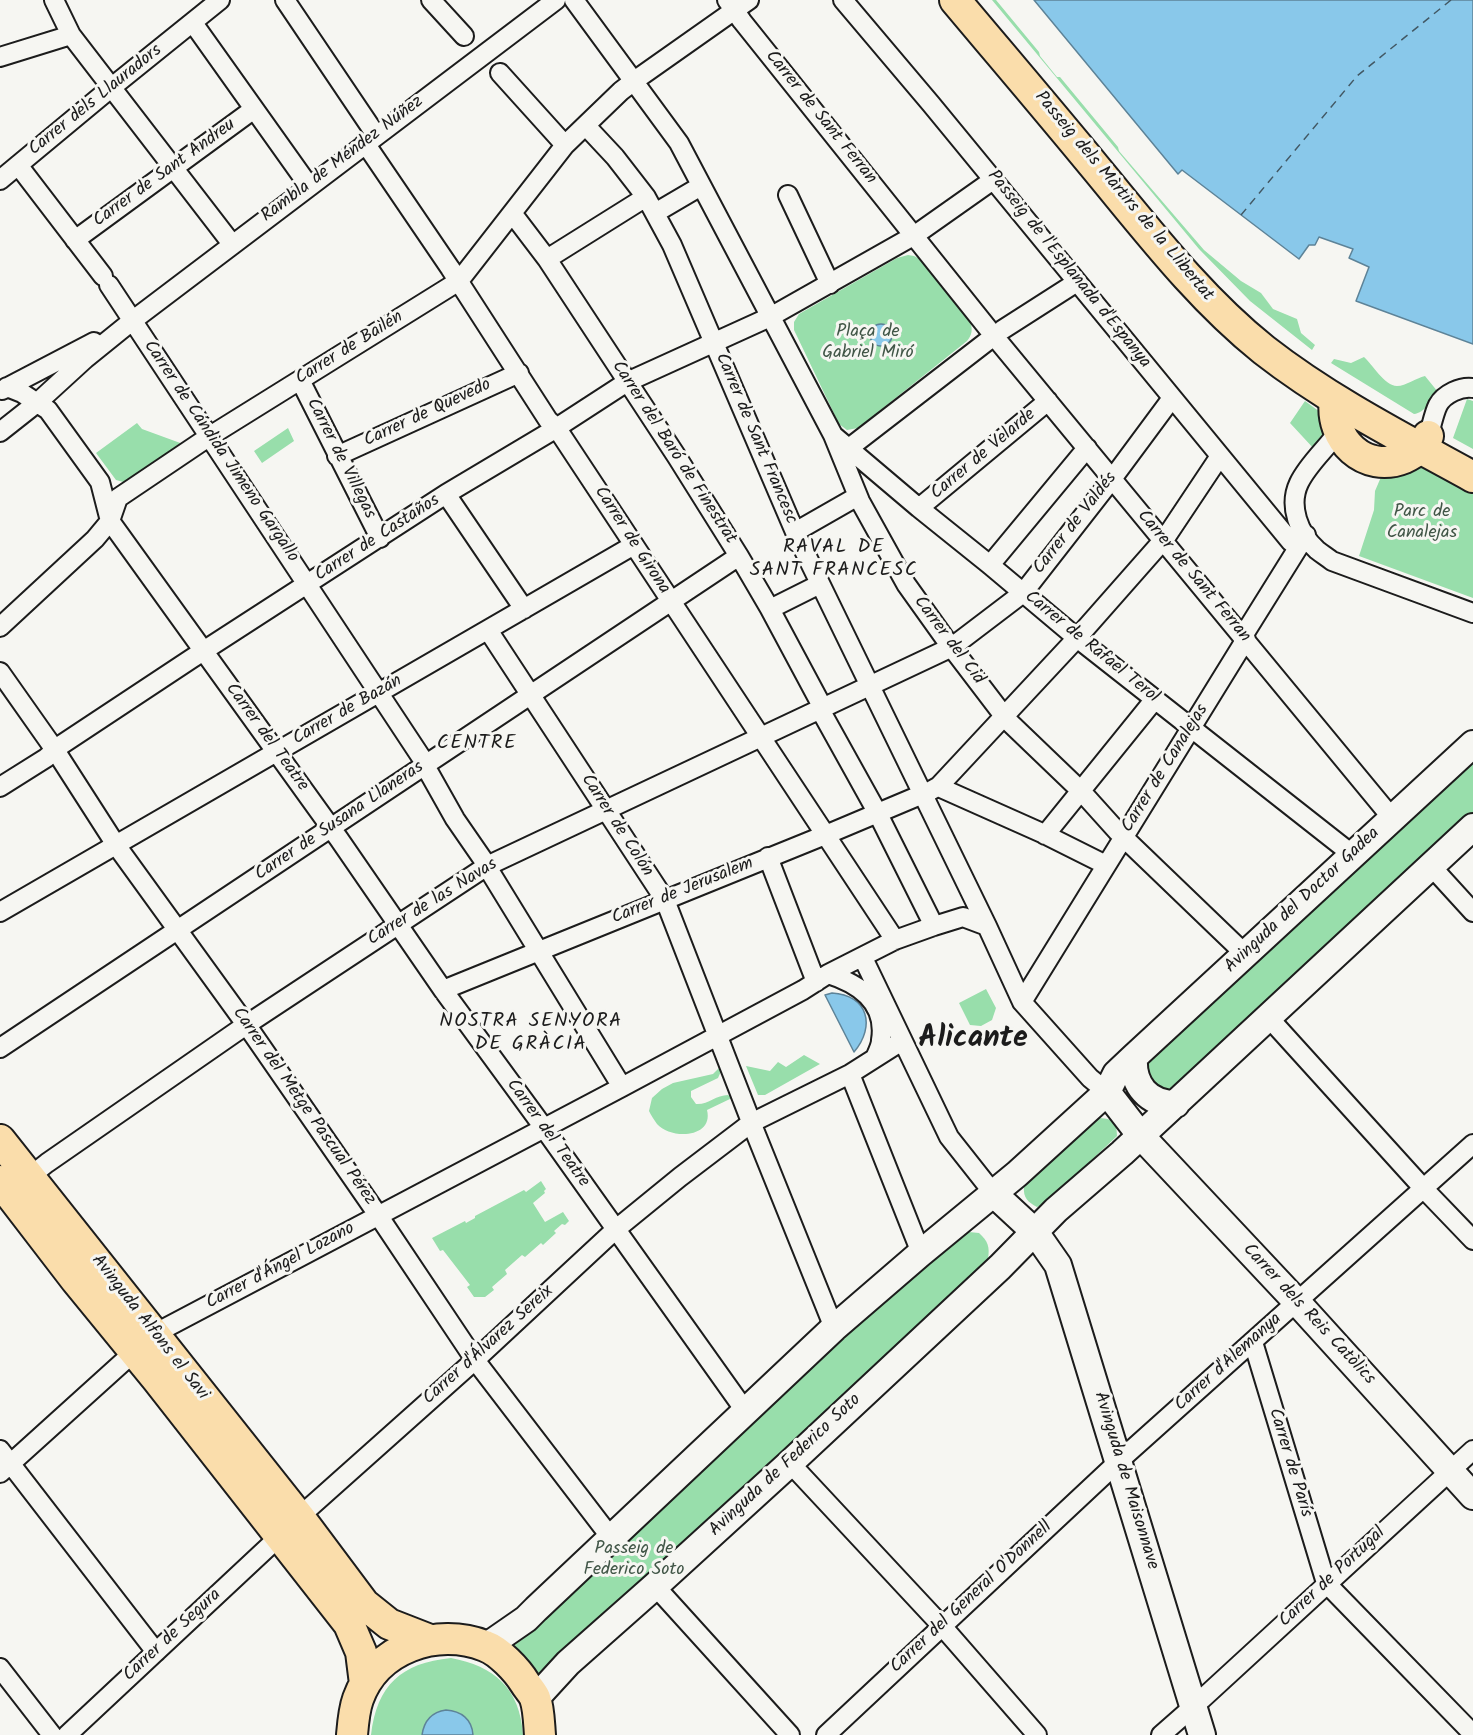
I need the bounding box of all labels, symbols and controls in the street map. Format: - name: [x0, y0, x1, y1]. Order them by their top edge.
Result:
- street label: Carrer dels Llauradors: [25, 41, 167, 161]
- street label: Carrer de Sant Ferran: [759, 47, 881, 189]
- street label: Passeig dels Màrtirs de la Llibertat: [1029, 88, 1217, 306]
- street label: Rambla de Méndez Núñez: [258, 92, 428, 228]
- street label: Carrer de Sant Andreu: [90, 115, 240, 233]
- street label: Passeig de l'Esplanada d'Espanya: [981, 167, 1155, 373]
- street label: Carrer de Bailén: [292, 307, 408, 391]
- park label: Plaça de Gabriel Miró: [822, 322, 914, 364]
- street label: Carrer de Cándida Jimeno Gargallo: [138, 337, 302, 567]
- street label: Carrer de Sant Francesc: [709, 350, 801, 528]
- street label: Carrer del Baró de Finestrat: [606, 357, 740, 549]
- street label: Carrer de Quevedo: [361, 375, 495, 453]
- street label: Carrer de Villegas: [300, 395, 380, 523]
- street label: Carrer de Velarde: [927, 405, 1041, 505]
- street label: Carrer de Valdés: [1029, 469, 1123, 579]
- street label: Carrer de Girona: [588, 483, 674, 599]
- street label: Carrer de Castaños: [312, 491, 444, 587]
- park label: Parc de Canalejas: [1387, 502, 1457, 544]
- street label: Carrer de Sant Ferran: [1131, 506, 1255, 648]
- district label: RAVAL DE SANT FRANCESC: [750, 537, 918, 584]
- street label: Carrer de Rafael Terol: [1019, 587, 1163, 709]
- street label: Carrer del Cid: [908, 593, 988, 689]
- street label: Carrer de Bazán: [289, 671, 407, 751]
- street label: Carrer del Teatre: [220, 680, 312, 796]
- street label: Carrer de Canalejas: [1118, 701, 1214, 837]
- district label: CENTRE: [437, 733, 517, 757]
- street label: Carrer de Susana Llaneras: [252, 757, 428, 887]
- street label: Carrer de Colón: [575, 771, 657, 881]
- street label: Avinguda del Doctor Gadea: [1221, 824, 1385, 978]
- street label: Carrer de las Navas: [364, 854, 502, 952]
- street label: Carrer de Jerusalem: [609, 854, 757, 930]
- street label: Carrer del Metge Pascual Pérez: [226, 1004, 380, 1210]
- district label: NOSTRA SENYORA DE GRÀCIA: [439, 1011, 623, 1058]
- district label: Alicante: [918, 1023, 1028, 1059]
- street label: Carrer del Teatre: [501, 1076, 593, 1192]
- street label: Carrer d'Ángel Lozano: [203, 1219, 359, 1315]
- street label: Carrer dels Reis Catòlics: [1237, 1240, 1379, 1390]
- street label: Avinguda Alfons el Savi: [86, 1251, 212, 1405]
- street label: Carrer d'Álvarez Sereix: [419, 1282, 559, 1410]
- street label: Carrer d'Alemanya: [1171, 1309, 1287, 1417]
- street label: Avinguda de Federico Soto: [706, 1390, 866, 1542]
- street label: Avinguda de Maisonnave: [1088, 1390, 1162, 1572]
- street label: Carrer de París: [1262, 1406, 1316, 1520]
- street label: Carrer del General O'Donnell: [887, 1517, 1057, 1679]
- street label: Carrer de Portugal: [1275, 1523, 1391, 1633]
- park label: Passeig de Federico Soto: [583, 1539, 685, 1582]
- street label: Carrer de Segura: [120, 1585, 226, 1687]

